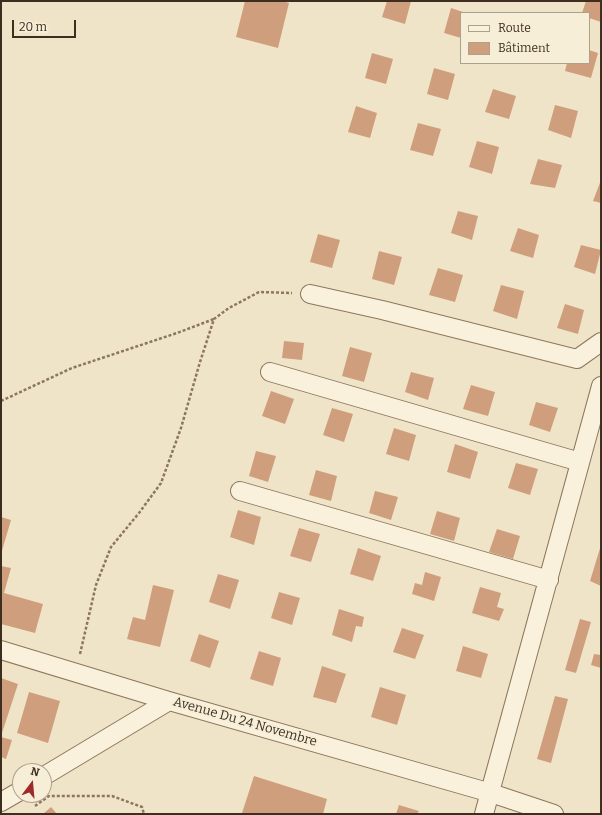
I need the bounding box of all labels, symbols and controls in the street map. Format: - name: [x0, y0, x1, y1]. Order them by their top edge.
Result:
- scale bar: [14, 12, 78, 38]
- legend: [460, 12, 590, 64]
- text: 20 m: [19, 20, 47, 34]
- text: Route: [498, 21, 531, 35]
- text: Bâtiment: [498, 41, 550, 55]
- street label: Avenue Du 24 Novembre: [171, 694, 319, 750]
- north arrow: [12, 763, 52, 803]
- text: N: [29, 765, 41, 779]

